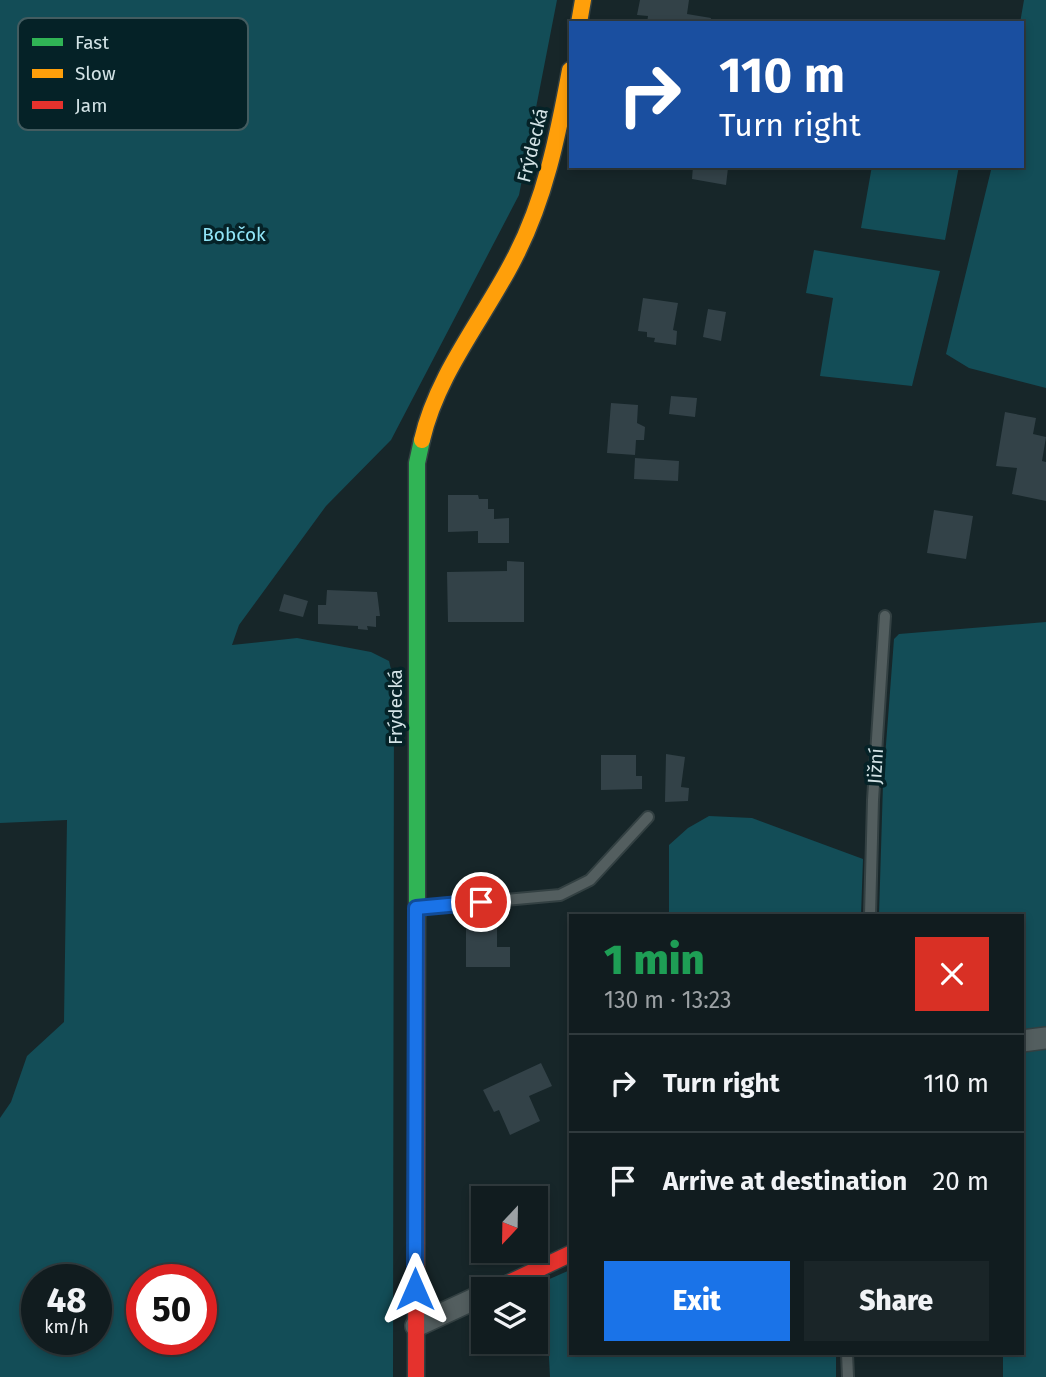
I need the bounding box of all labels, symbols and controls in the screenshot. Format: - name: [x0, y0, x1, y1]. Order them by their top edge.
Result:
- legend: [18, 18, 248, 130]
- text: Fast: [75, 31, 109, 54]
- text: 110 m: [719, 46, 845, 105]
- icon: right: [604, 49, 695, 140]
- text: Slow: [75, 62, 116, 85]
- text: Jam: [75, 94, 107, 117]
- street label: Frýdecká: [512, 106, 553, 185]
- text: Turn right: [719, 106, 861, 144]
- park label: Bobčok: [202, 223, 266, 246]
- street label: Frýdecká: [384, 669, 407, 745]
- street label: Jižní: [863, 747, 888, 785]
- pin: [451, 872, 511, 932]
- icon: arrive: [462, 883, 500, 921]
- text: 1 min: [604, 935, 705, 985]
- button: close: [915, 937, 989, 1011]
- text: 130 m · 13:23: [604, 986, 732, 1014]
- icon: right: [604, 1064, 642, 1102]
- text: Turn right: [663, 1068, 780, 1099]
- text: 110 m: [923, 1068, 989, 1099]
- icon: arrive: [604, 1162, 642, 1200]
- text: Arrive at destination: [663, 1166, 907, 1197]
- text: 20 m: [932, 1166, 989, 1197]
- north arrow: [471, 1186, 548, 1264]
- map controls: [471, 1186, 548, 1354]
- position arrow: [378, 1252, 452, 1326]
- button: Exit: [604, 1261, 790, 1341]
- button: Share: [804, 1261, 989, 1341]
- speed limit sign: 50: [126, 1264, 217, 1355]
- button: layers: [471, 1277, 548, 1354]
- text: 48: [46, 1279, 87, 1321]
- text: km/h: [44, 1316, 89, 1338]

